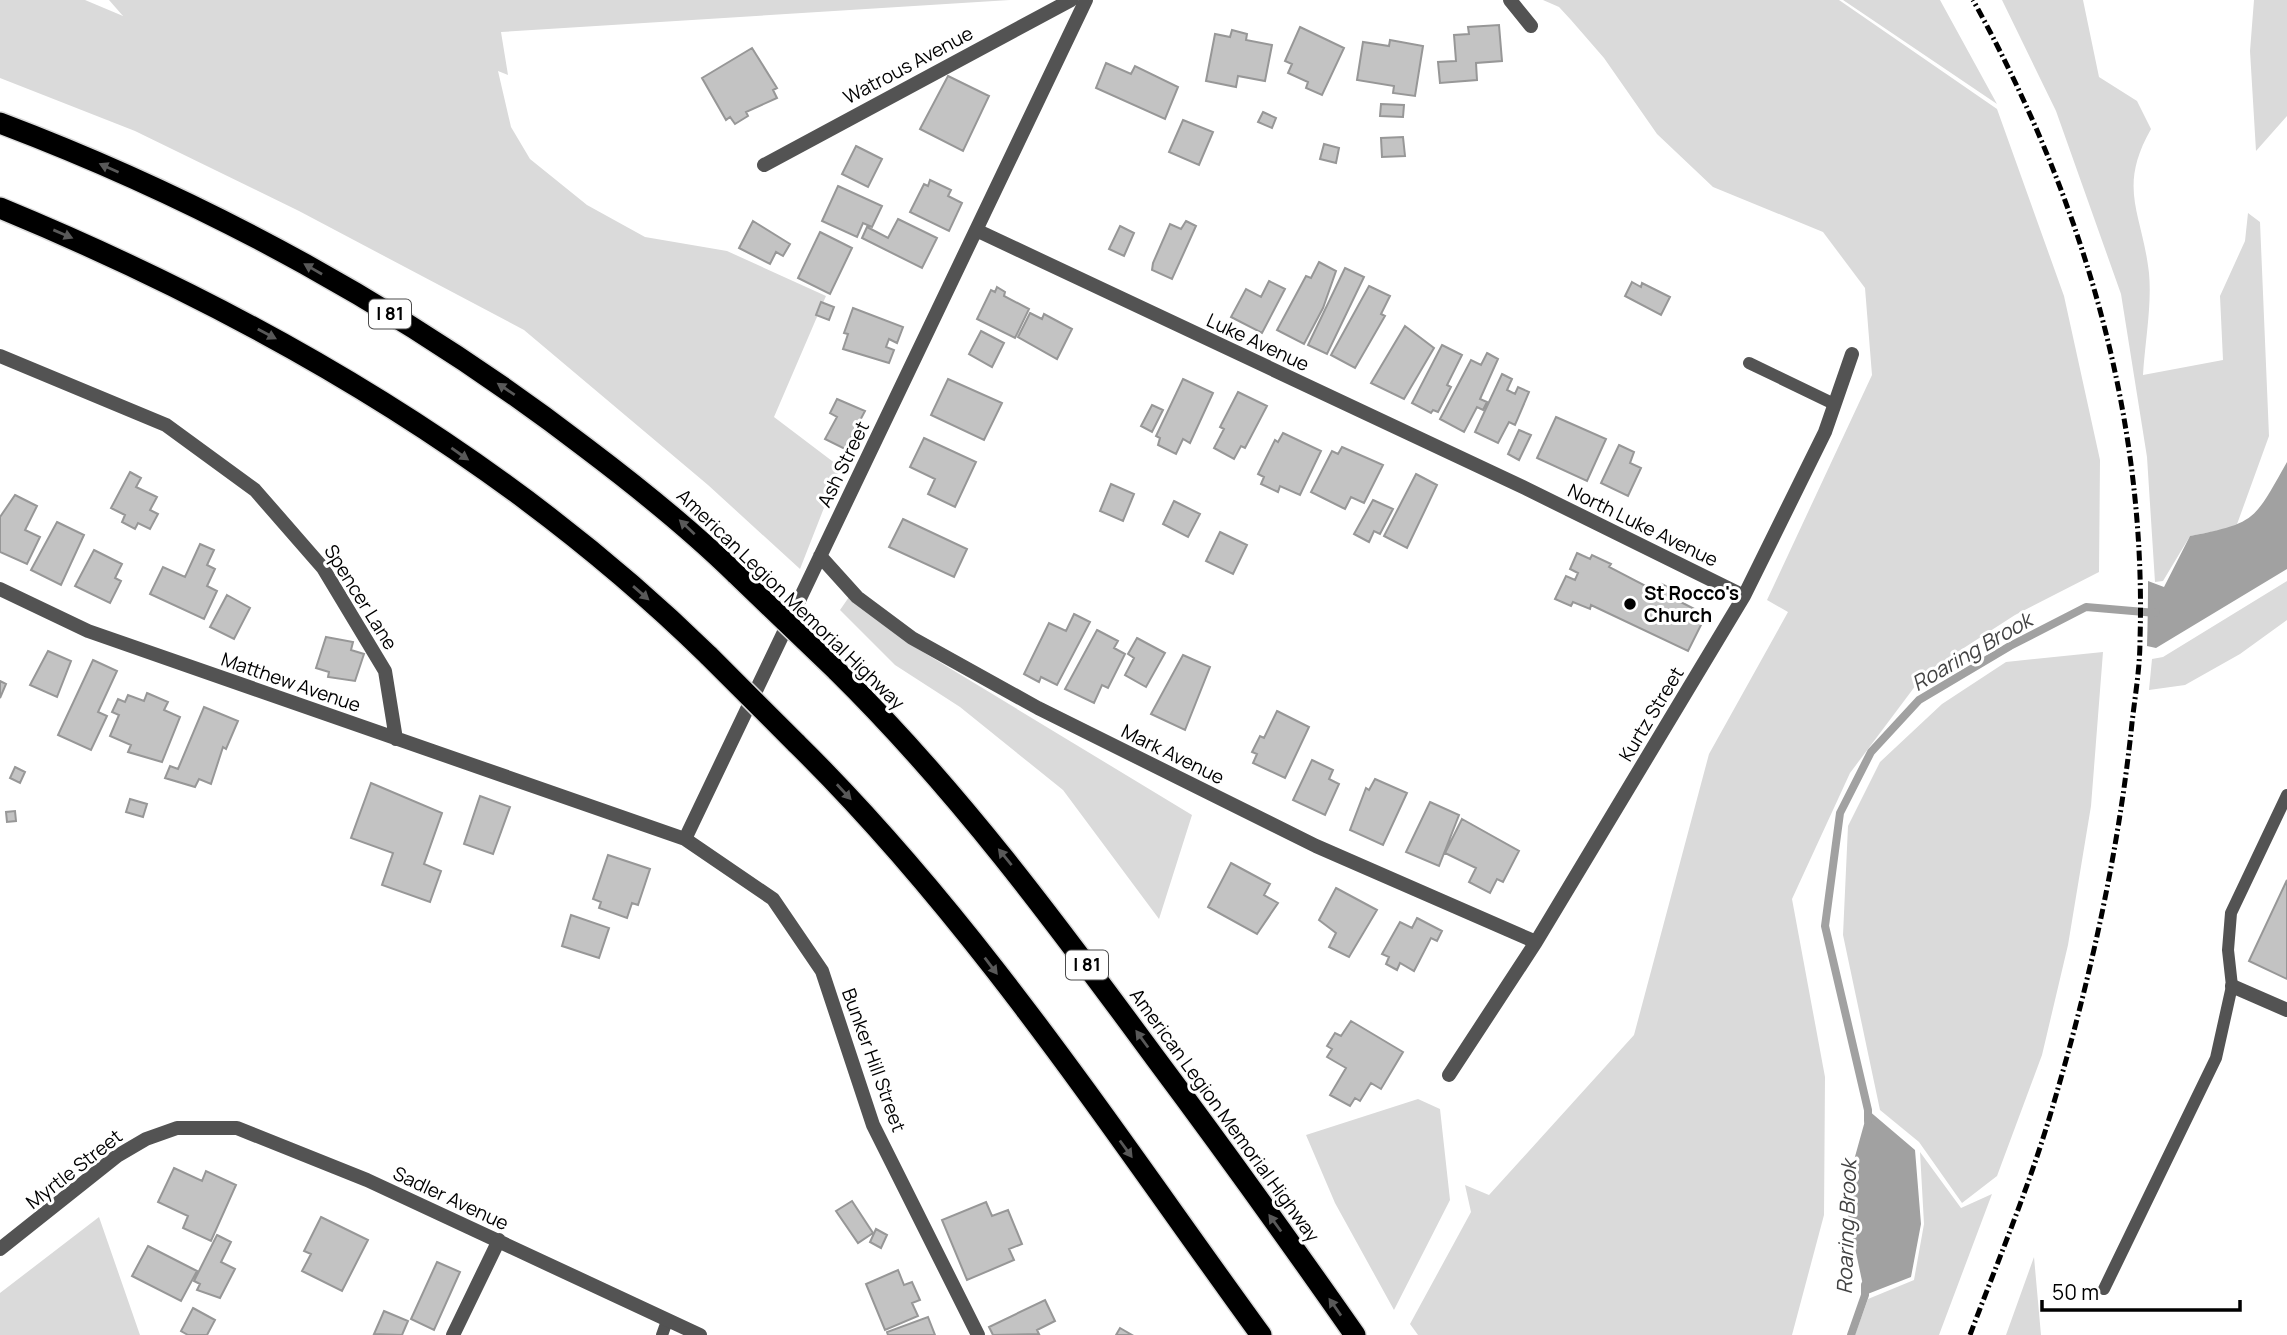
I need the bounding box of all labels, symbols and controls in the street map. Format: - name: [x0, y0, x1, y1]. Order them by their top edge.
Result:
- street label: Watrous Avenue: [839, 20, 977, 110]
- one-way arrow: [99, 162, 119, 174]
- one-way arrow: [53, 228, 73, 240]
- one-way arrow: [303, 263, 323, 275]
- road number: I 81: [369, 300, 411, 328]
- street label: Luke Avenue: [1203, 307, 1313, 377]
- one-way arrow: [257, 328, 277, 340]
- one-way arrow: [497, 382, 515, 396]
- street label: Ash Street: [811, 417, 875, 511]
- one-way arrow: [451, 447, 469, 461]
- street label: North Luke Avenue: [1564, 477, 1722, 573]
- street label: American Legion Memorial Highway: [671, 483, 911, 715]
- one-way arrow: [678, 519, 696, 535]
- street label: Spencer Lane: [318, 539, 404, 655]
- place label: St Rocco's Church: [1644, 580, 1739, 628]
- one-way arrow: [632, 585, 649, 600]
- marker: St Rocco's Church: [1622, 596, 1638, 612]
- water label: Roaring Brook: [1906, 604, 2039, 697]
- street label: Matthew Avenue: [218, 646, 364, 718]
- street label: Kurtz Street: [1613, 662, 1689, 766]
- street label: Mark Avenue: [1117, 718, 1229, 790]
- one-way arrow: [836, 783, 852, 801]
- one-way arrow: [997, 849, 1012, 867]
- road number: I 81: [1066, 950, 1108, 980]
- one-way arrow: [983, 956, 998, 974]
- street label: American Legion Memorial Highway: [1124, 983, 1326, 1247]
- street label: Bunker Hill Street: [836, 985, 912, 1135]
- one-way arrow: [1135, 1030, 1149, 1048]
- street label: Myrtle Street: [20, 1123, 128, 1215]
- one-way arrow: [1118, 1140, 1132, 1158]
- water label: Roaring Brook: [1830, 1157, 1862, 1295]
- street label: Sadler Avenue: [389, 1160, 513, 1236]
- one-way arrow: [1268, 1214, 1282, 1232]
- scale bar: [2042, 1268, 2240, 1312]
- text: 50 m: [2052, 1278, 2099, 1306]
- one-way arrow: [1328, 1298, 1342, 1316]

